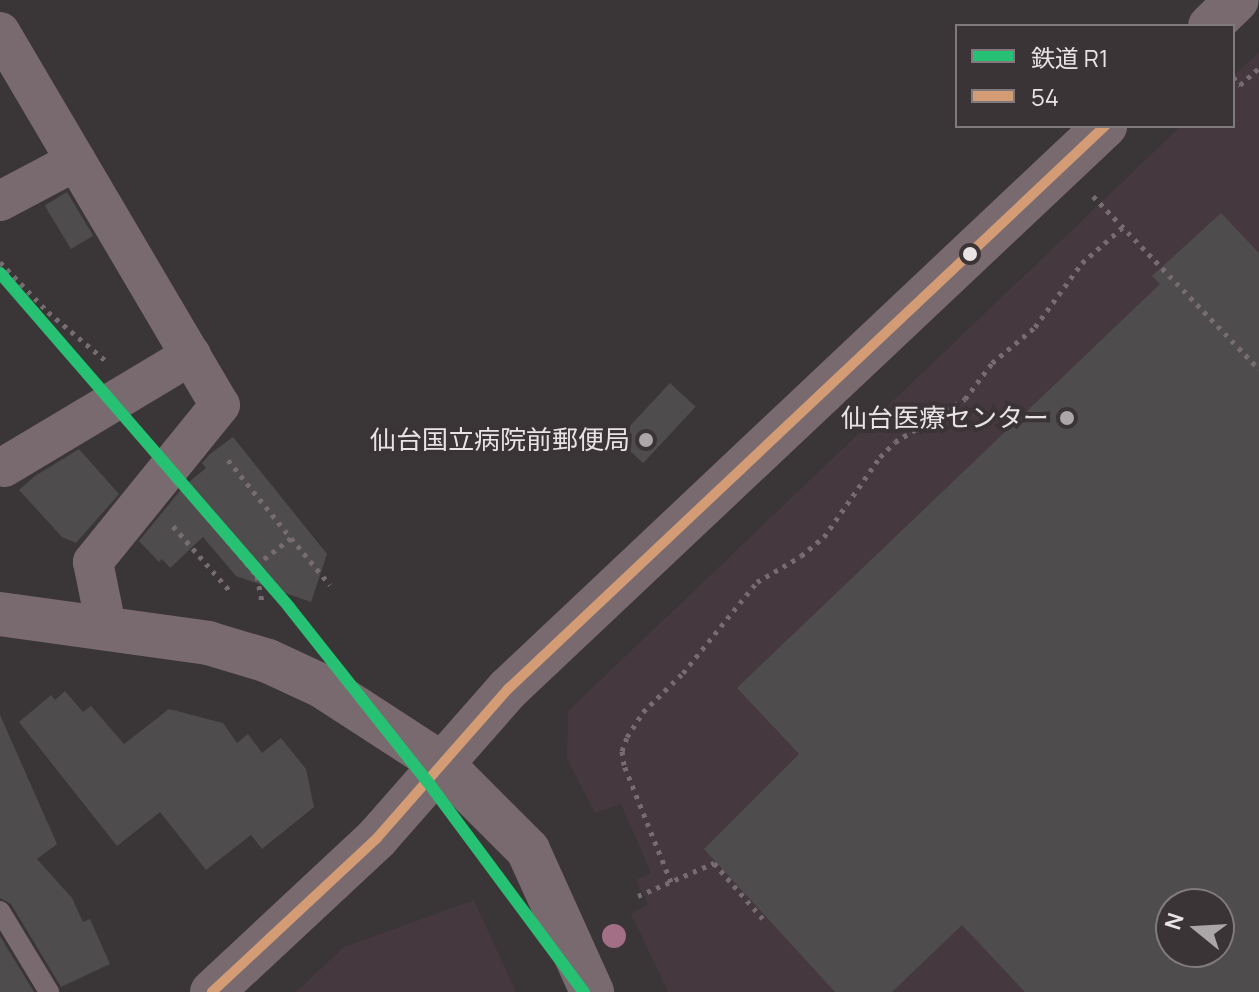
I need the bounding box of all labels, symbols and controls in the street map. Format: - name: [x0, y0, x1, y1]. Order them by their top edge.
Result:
- legend: [955, 24, 1235, 128]
- text: 鉄道 R1: [1031, 41, 1108, 74]
- text: 54: [1031, 80, 1059, 113]
- unlabelled marker: [962, 246, 978, 262]
- place label: 仙台医療センター: [841, 402, 1049, 434]
- marker: 仙台医療センター: [1056, 407, 1078, 429]
- place label: 仙台国立病院前郵便局: [370, 424, 630, 456]
- marker: 仙台国立病院前郵便局: [637, 431, 655, 449]
- north arrow: [1155, 888, 1235, 968]
- text: N: [1157, 909, 1191, 933]

